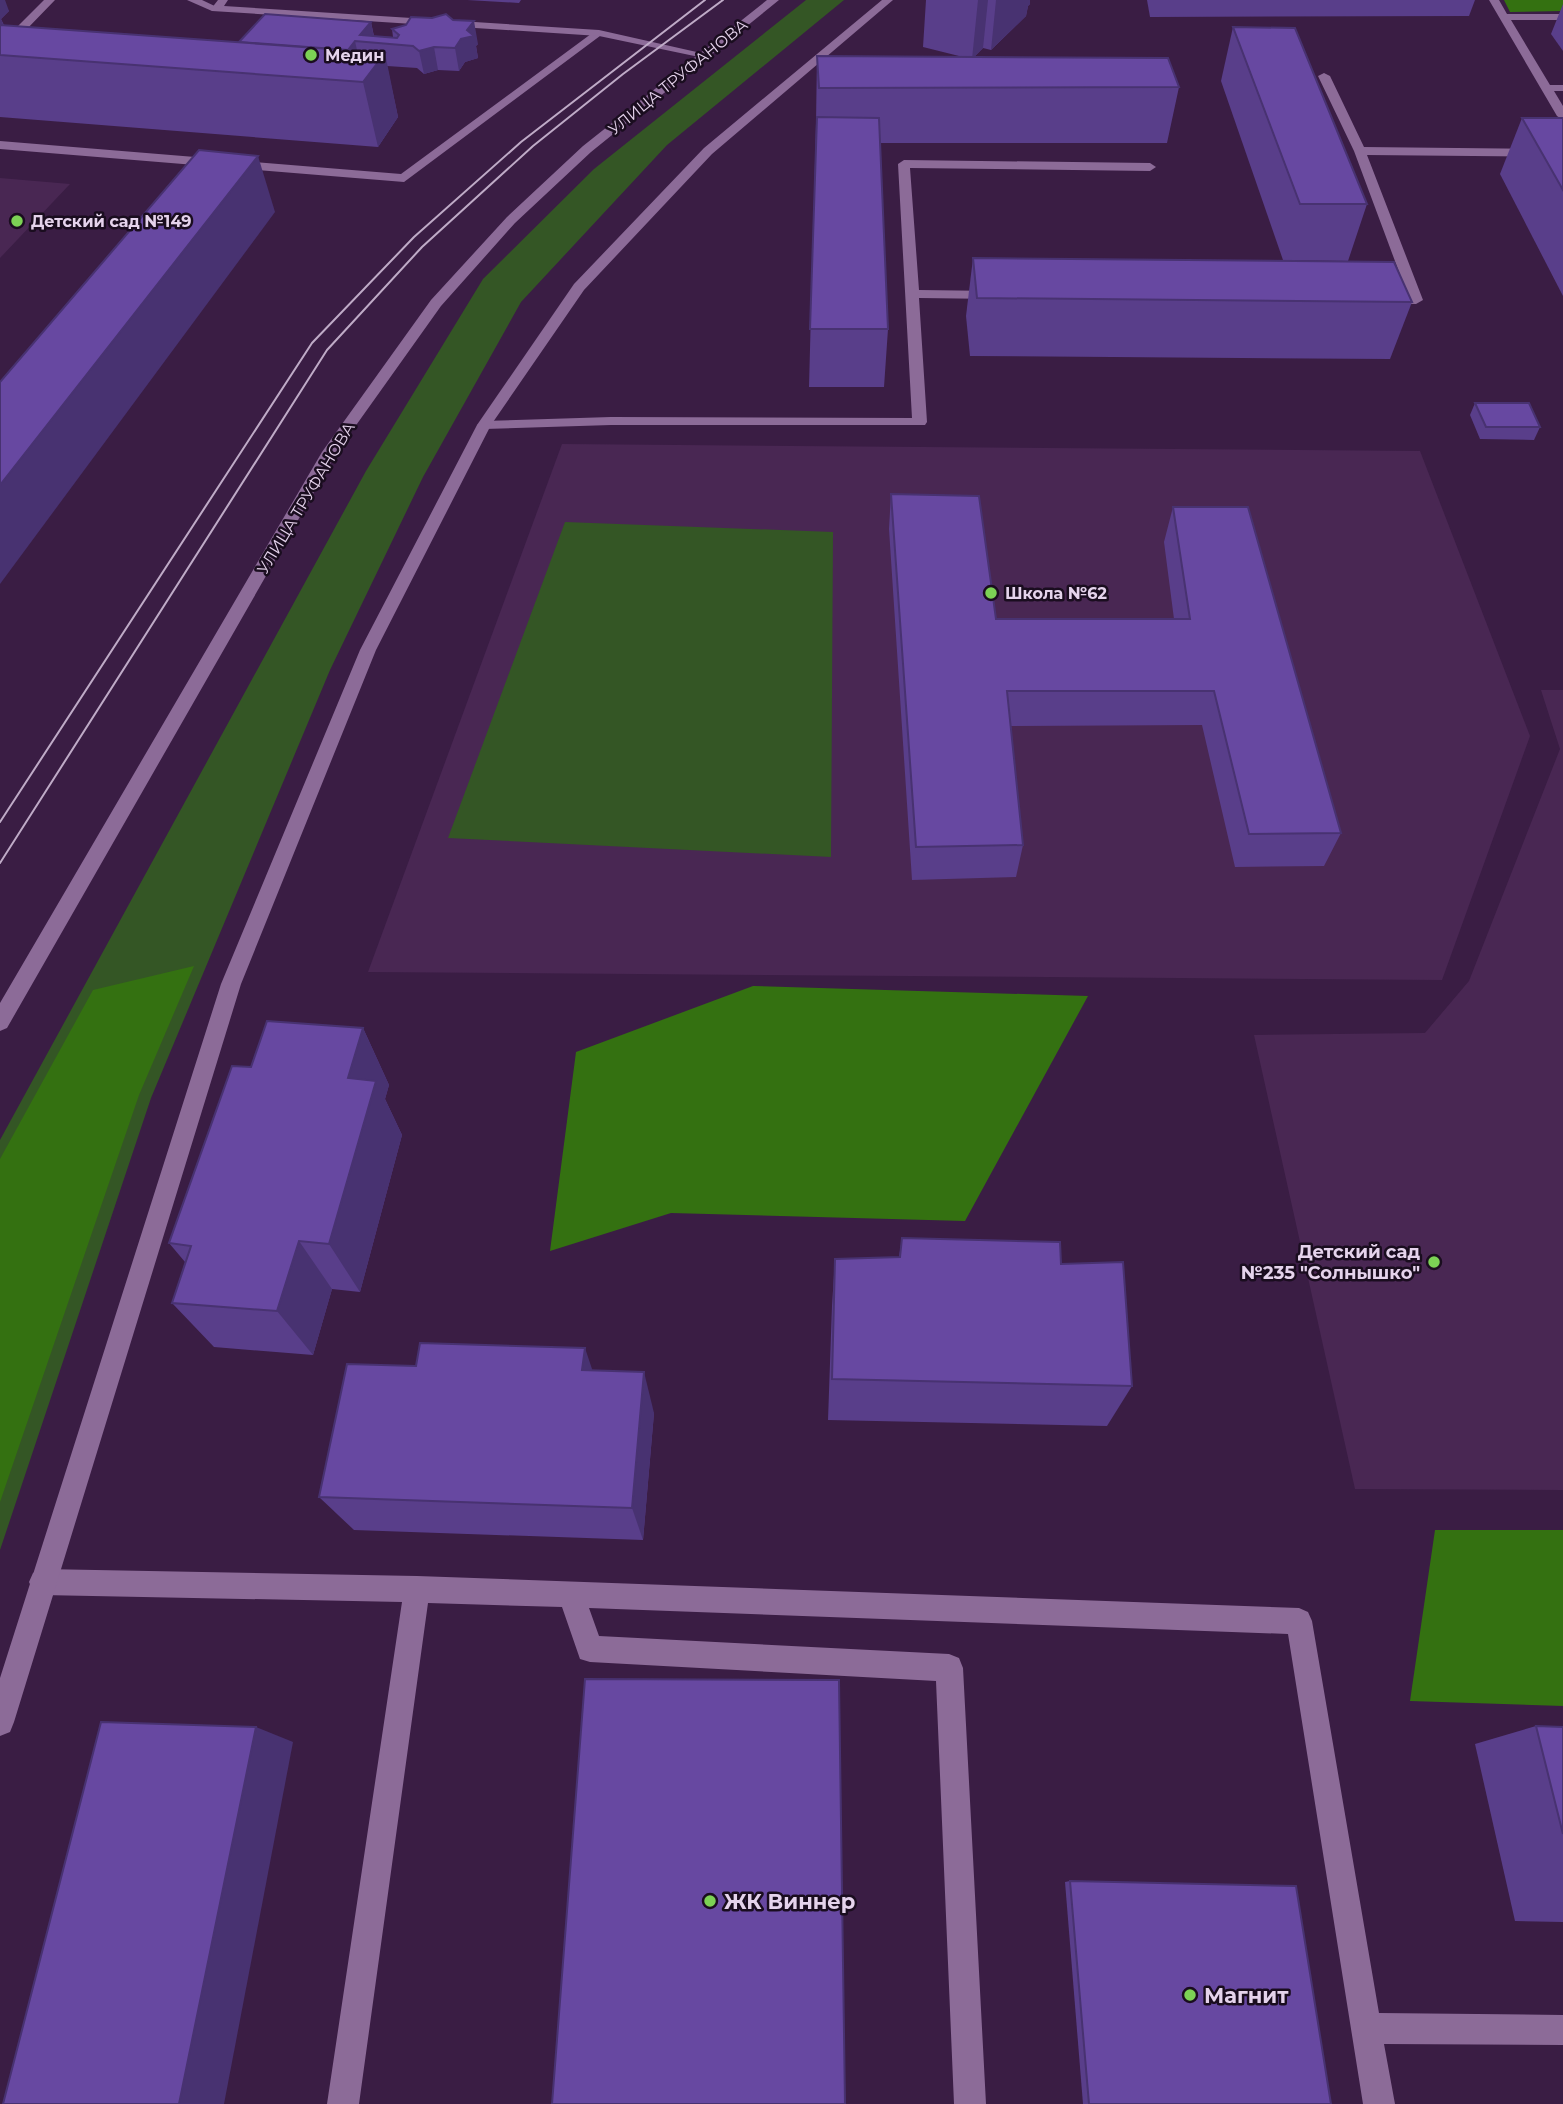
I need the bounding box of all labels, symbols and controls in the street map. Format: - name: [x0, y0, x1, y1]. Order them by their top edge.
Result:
- street label: УЛИЦА ТРУФАНОВА: [605, 15, 751, 139]
- place label: Медин: [325, 46, 384, 65]
- marker: Медин: [303, 47, 319, 63]
- place label: Детский сад №149: [31, 212, 192, 231]
- marker: Детский сад №149: [9, 213, 25, 229]
- street label: УЛИЦА ТРУФАНОВА: [253, 419, 359, 577]
- place label: Школа №62: [1005, 584, 1107, 603]
- marker: Школа №62: [983, 585, 999, 601]
- place label: Детский сад №235 "Солнышко": [1241, 1241, 1420, 1284]
- marker: Детский сад №235 "Солнышко": [1426, 1254, 1442, 1270]
- place label: ЖК Виннер: [724, 1889, 855, 1914]
- marker: ЖК Виннер: [702, 1893, 718, 1909]
- place label: Магнит: [1204, 1983, 1289, 2008]
- marker: Магнит: [1182, 1987, 1198, 2003]

